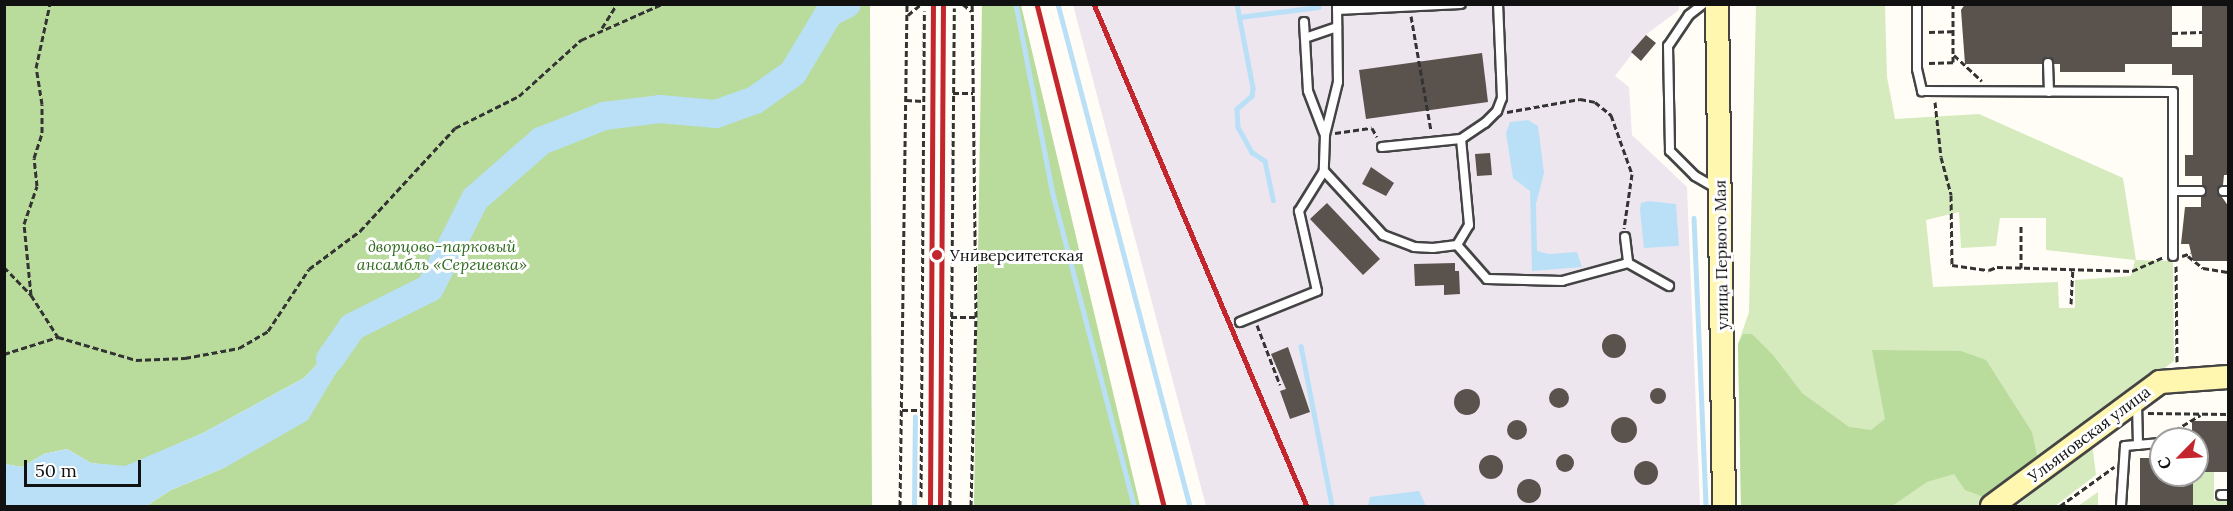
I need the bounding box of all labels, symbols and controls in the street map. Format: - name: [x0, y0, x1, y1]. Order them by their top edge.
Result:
- street label: улица Первого Мая: [1710, 180, 1732, 330]
- park label: дворцово-парковый ансамбль «Сергиевка»: [357, 236, 527, 274]
- place label: Университетская: [950, 245, 1083, 265]
- marker: Университетская: [928, 246, 946, 264]
- street label: Ульяновская улица: [2024, 382, 2154, 486]
- north arrow: [2149, 427, 2209, 487]
- scale bar: [27, 448, 144, 486]
- text: С: [2153, 454, 2176, 473]
- text: 50 m: [35, 459, 77, 482]

